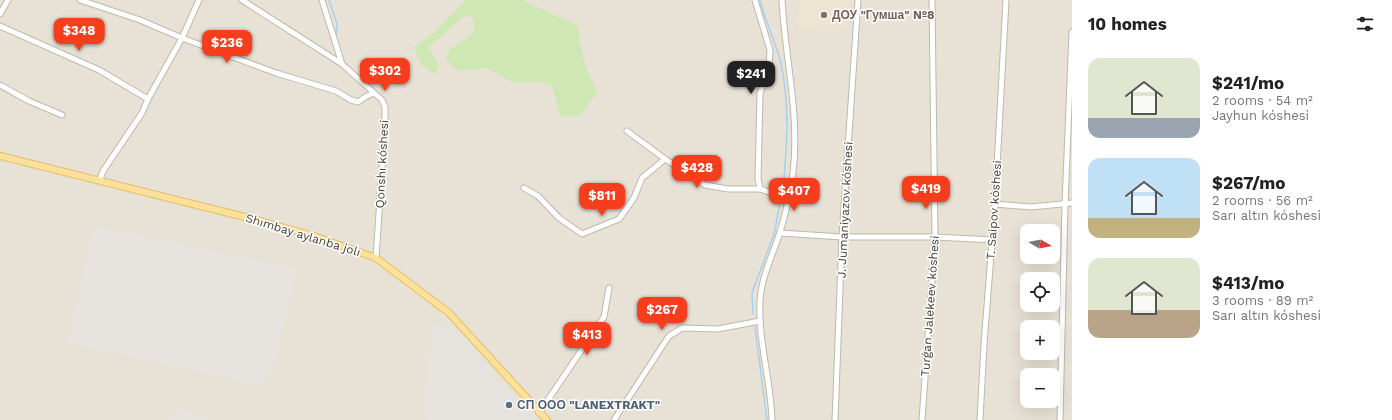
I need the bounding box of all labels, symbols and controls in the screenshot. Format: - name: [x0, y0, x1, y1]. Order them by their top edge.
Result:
- place label: ДОУ "Гумша" №8: [832, 8, 935, 22]
- marker: ДОУ "Гумша" №8: [819, 10, 829, 20]
- icon: filters: [1354, 13, 1376, 35]
- text: 10 homes: [1088, 14, 1167, 34]
- pin: $348: [55, 18, 103, 52]
- text: $348: [63, 23, 95, 38]
- pin: $236: [203, 30, 251, 64]
- text: $236: [211, 35, 243, 50]
- pin: $302: [361, 58, 409, 92]
- pin: $241: [727, 61, 775, 95]
- text: $302: [369, 63, 401, 78]
- text: $241: [736, 66, 766, 81]
- text: $241/mo: [1212, 73, 1284, 93]
- icon: home: [1120, 74, 1168, 122]
- text: 2 rooms · 54 m²: [1212, 93, 1313, 108]
- text: Jayhun kóshesi: [1212, 108, 1309, 123]
- street label: Qonshı kóshesi: [373, 119, 391, 209]
- street label: J. Jumaniyazov kóshesi: [834, 141, 856, 279]
- pin: $428: [673, 155, 721, 189]
- text: $428: [681, 160, 713, 175]
- street label: T. Saipov kóshesi: [984, 160, 1004, 260]
- text: $267/mo: [1212, 173, 1286, 193]
- icon: home: [1120, 174, 1168, 222]
- pin: $419: [902, 176, 950, 210]
- pin: $407: [770, 178, 818, 212]
- text: $419: [911, 181, 941, 196]
- pin: $811: [578, 183, 626, 217]
- text: $407: [778, 183, 810, 198]
- text: $811: [588, 188, 616, 203]
- text: 2 rooms · 56 m²: [1212, 193, 1313, 208]
- text: Sarı altın kóshesi: [1212, 208, 1321, 223]
- street label: Shımbay aylanba jolı: [244, 211, 362, 259]
- north arrow: [1020, 224, 1060, 264]
- map controls: [1020, 224, 1060, 408]
- street label: Turǵan Jalekeev kóshesi: [918, 235, 942, 377]
- button: locate: [1020, 272, 1060, 312]
- text: $413/mo: [1212, 273, 1284, 293]
- icon: home: [1120, 274, 1168, 322]
- text: 3 rooms · 89 m²: [1212, 293, 1313, 308]
- pin: $267: [638, 297, 686, 331]
- text: $267: [646, 302, 678, 317]
- text: Sarı altın kóshesi: [1212, 308, 1321, 323]
- button: +: [1020, 320, 1060, 360]
- pin: $413: [563, 322, 611, 356]
- text: $413: [572, 327, 602, 342]
- button: −: [1020, 368, 1060, 408]
- place label: СП ООО "LANEXTRAKT": [517, 398, 660, 412]
- marker: СП ООО "LANEXTRAKT": [504, 400, 514, 410]

